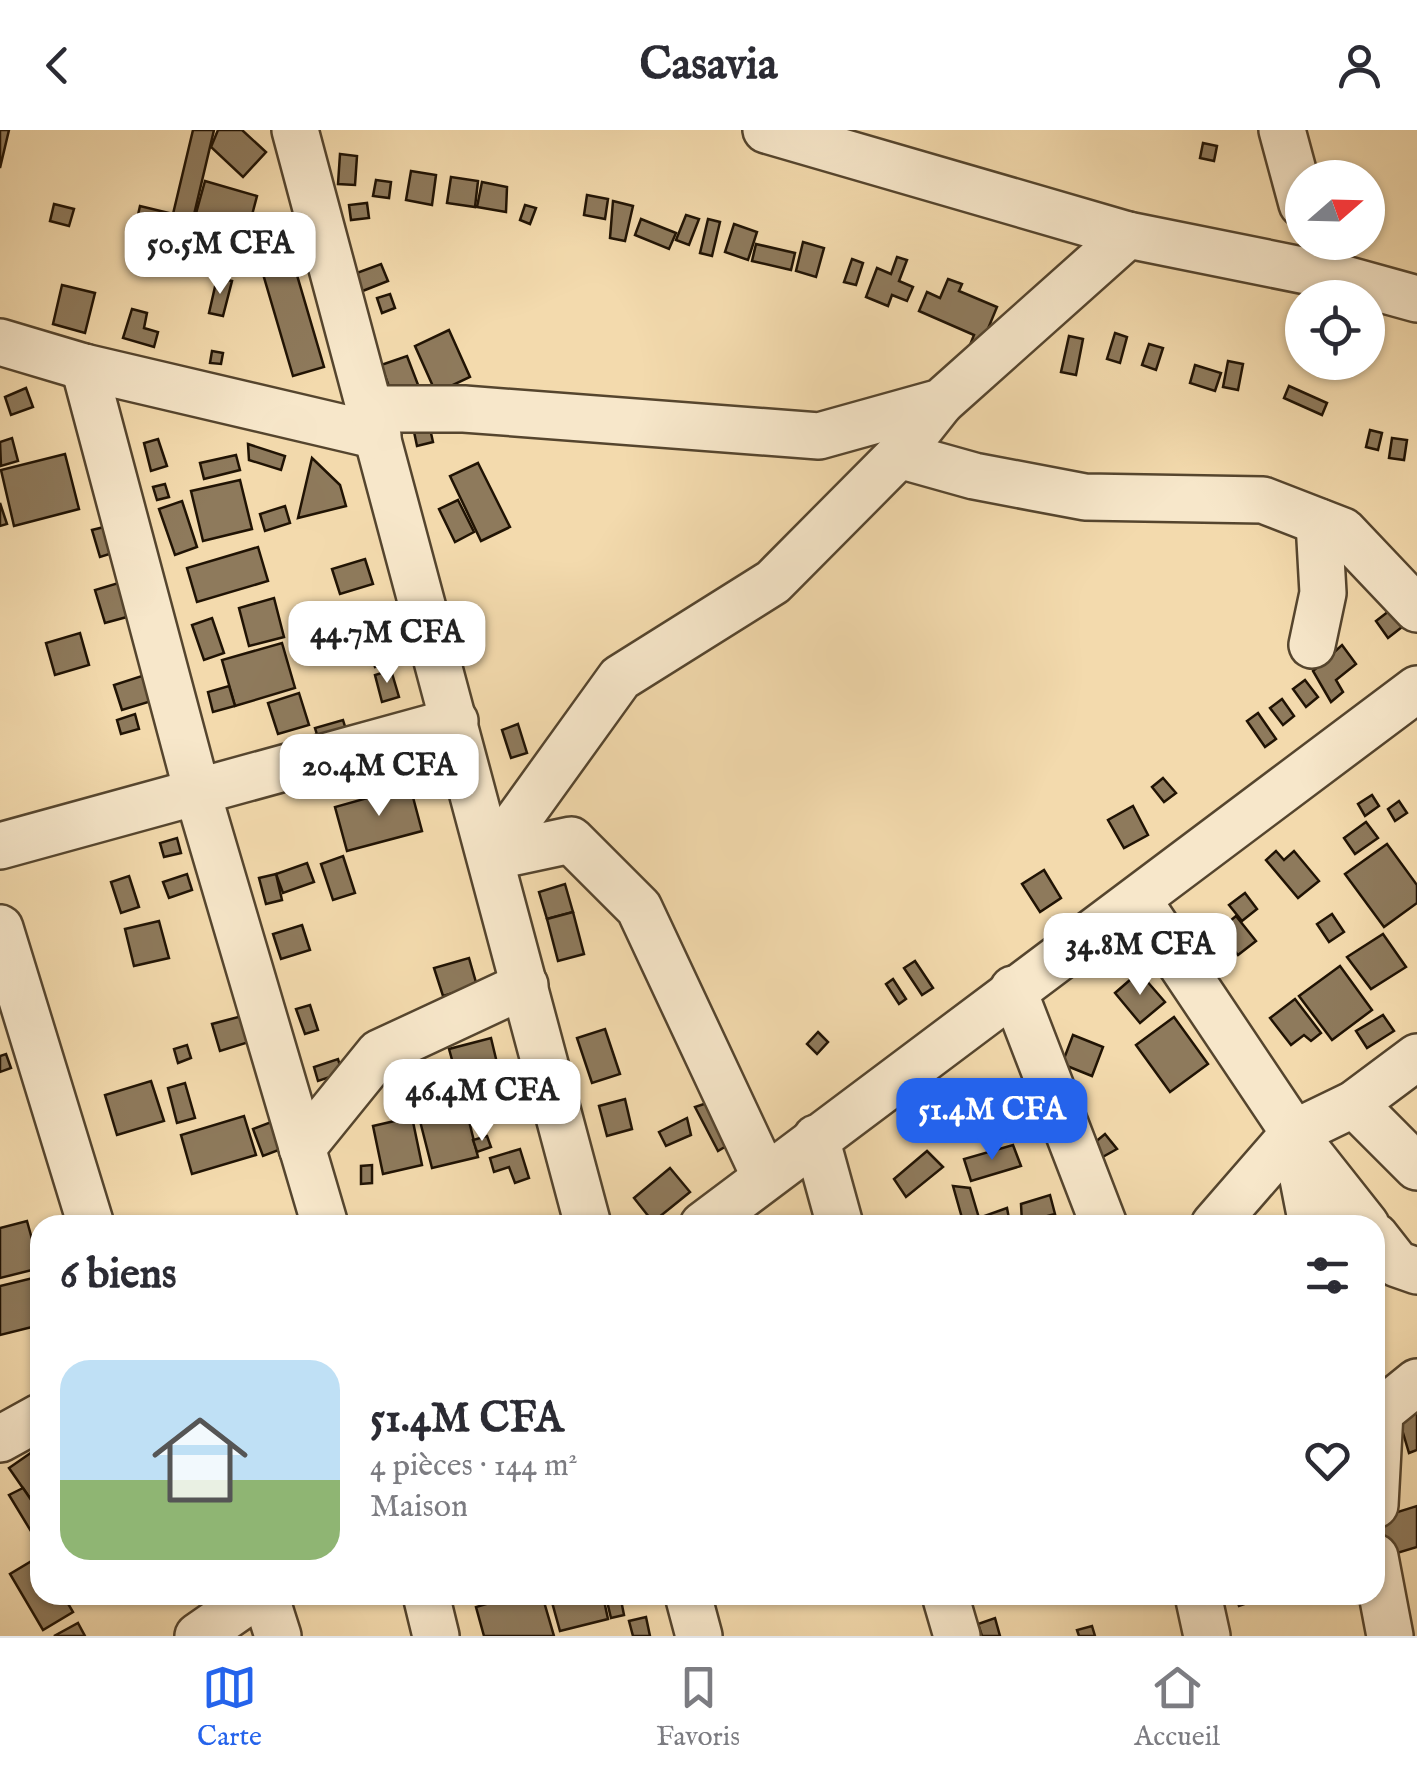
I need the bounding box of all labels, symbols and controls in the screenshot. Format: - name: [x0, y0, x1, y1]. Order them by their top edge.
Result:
- text: Casavia: [640, 37, 777, 94]
- icon: back: [30, 38, 85, 93]
- icon: person: [1332, 38, 1387, 93]
- north arrow: [1285, 160, 1385, 260]
- map controls: [1285, 160, 1385, 380]
- pin: 50.5M CFA: [106, 212, 334, 297]
- text: 50.5M CFA: [147, 224, 293, 265]
- button: locate: [1285, 280, 1385, 380]
- pin: 44.7M CFA: [273, 601, 501, 686]
- text: 44.7M CFA: [310, 613, 464, 654]
- pin: 20.4M CFA: [265, 734, 493, 819]
- text: 20.4M CFA: [302, 746, 456, 787]
- pin: 34.8M CFA: [1026, 913, 1254, 998]
- text: 34.8M CFA: [1066, 925, 1214, 966]
- pin: 46.4M CFA: [368, 1059, 596, 1144]
- text: 46.4M CFA: [406, 1071, 559, 1112]
- pin: 51.4M CFA: [878, 1078, 1106, 1163]
- text: 51.4M CFA: [918, 1090, 1066, 1131]
- icon: filters: [1300, 1248, 1355, 1303]
- text: 6 biens: [60, 1249, 177, 1302]
- text: 51.4M CFA: [370, 1393, 563, 1446]
- icon: home: [140, 1400, 260, 1520]
- icon: heart: [1300, 1433, 1355, 1488]
- text: 4 pièces · 144 m²: [370, 1446, 578, 1487]
- text: Maison: [370, 1487, 468, 1528]
- tab: Carte: [197, 1660, 262, 1755]
- tab: Favoris: [656, 1660, 740, 1755]
- tab: Accueil: [1134, 1660, 1220, 1755]

